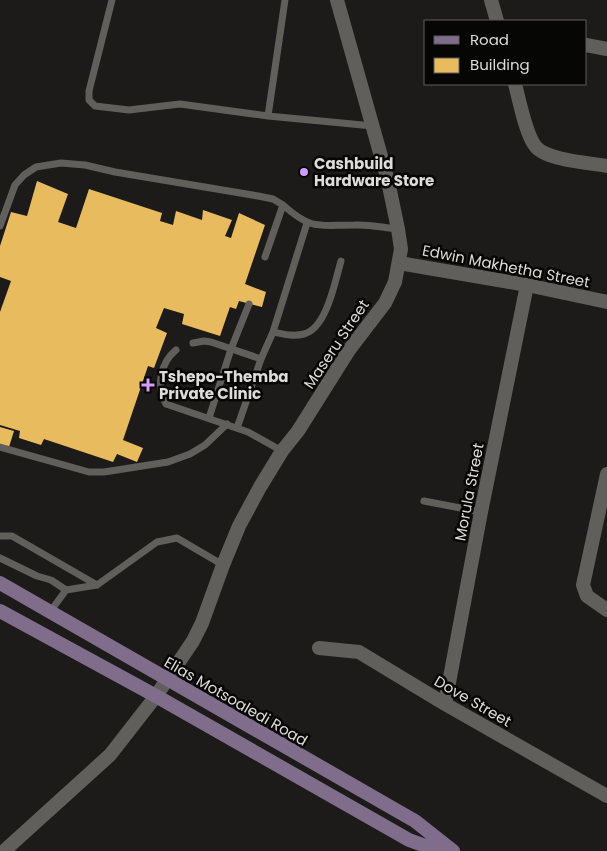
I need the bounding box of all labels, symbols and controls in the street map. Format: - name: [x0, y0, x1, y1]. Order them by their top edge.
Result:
- legend: [424, 20, 587, 85]
- text: Road: [470, 29, 509, 50]
- text: Building: [470, 54, 530, 75]
- place label: Cashbuild Hardware Store: [314, 153, 434, 191]
- marker: Cashbuild Hardware Store: [298, 166, 310, 178]
- street label: Edwin Makhetha Street: [420, 239, 592, 293]
- street label: Maseru Street: [298, 295, 374, 393]
- place label: Tshepo-Themba Private Clinic: [159, 366, 289, 404]
- marker: Tshepo-Themba Private Clinic: [141, 378, 155, 392]
- street label: Morula Street: [449, 441, 489, 543]
- street label: Elias Motsoaledi Road: [160, 651, 312, 751]
- street label: Dove Street: [431, 670, 515, 732]

